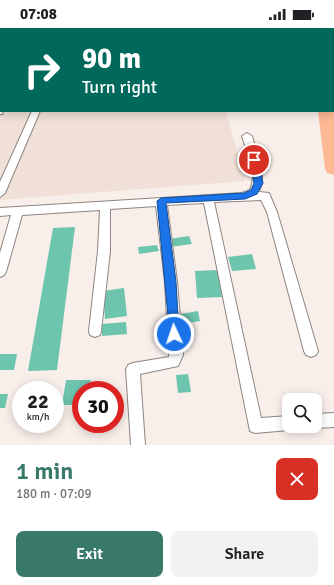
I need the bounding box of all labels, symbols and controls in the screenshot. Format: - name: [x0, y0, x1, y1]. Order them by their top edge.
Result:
- text: 07:08: [20, 5, 57, 23]
- text: 90 m: [82, 42, 141, 76]
- icon: right: [16, 44, 68, 96]
- text: Turn right: [82, 76, 157, 98]
- pin: [237, 143, 271, 177]
- icon: arrive: [243, 149, 265, 171]
- position arrow: [153, 313, 195, 355]
- speed limit sign: 30: [72, 381, 124, 433]
- text: 22: [27, 389, 49, 414]
- map controls: [282, 393, 322, 433]
- button: search: [282, 393, 322, 433]
- text: km/h: [27, 411, 49, 423]
- text: 1 min: [16, 456, 73, 486]
- button: close: [276, 458, 318, 500]
- text: 180 m · 07:09: [16, 486, 92, 502]
- button: Exit: [16, 531, 163, 577]
- button: Share: [171, 531, 318, 577]

